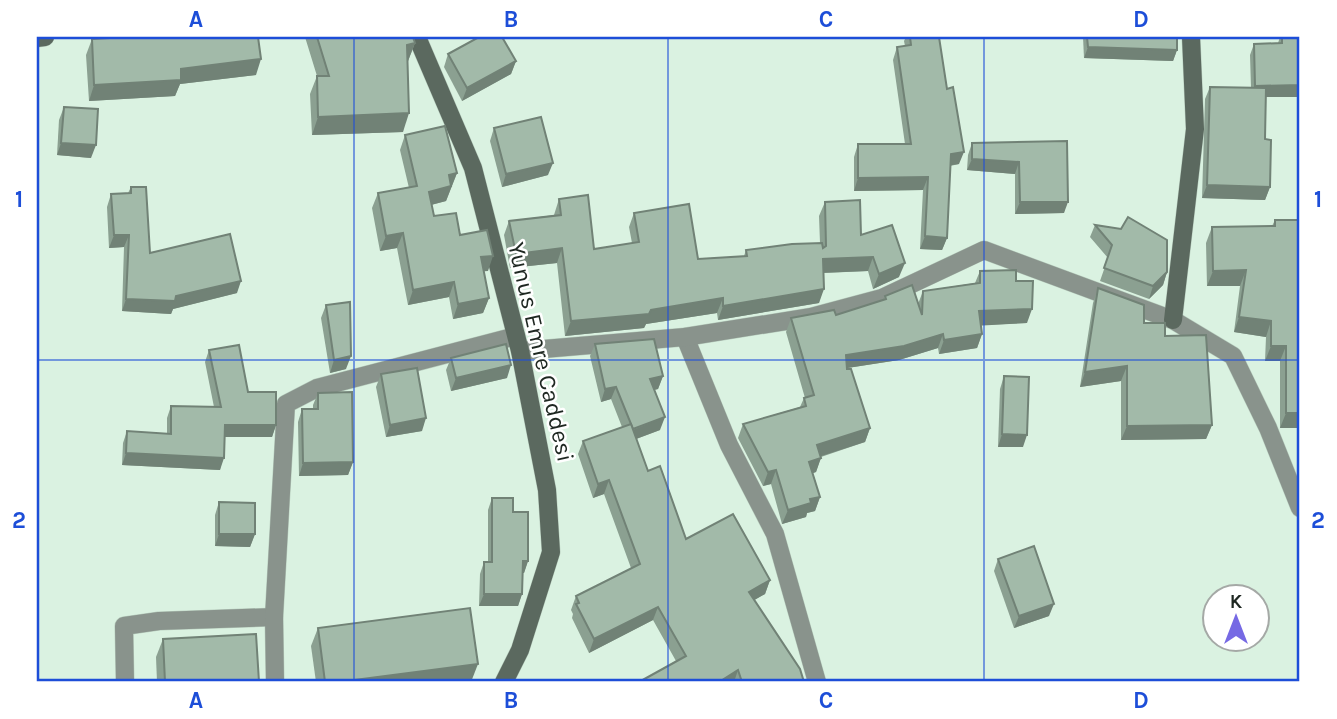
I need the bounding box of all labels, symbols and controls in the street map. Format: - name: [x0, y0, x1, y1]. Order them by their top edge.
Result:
- text: A: [189, 6, 203, 33]
- text: B: [504, 6, 518, 33]
- text: C: [819, 6, 833, 33]
- text: D: [1133, 6, 1149, 33]
- text: 1: [15, 186, 23, 213]
- text: 1: [1314, 186, 1322, 213]
- street label: Yunus Emre Caddesi: [502, 239, 580, 465]
- text: 2: [12, 507, 26, 534]
- text: 2: [1311, 507, 1325, 534]
- north arrow: [1200, 582, 1270, 652]
- text: K: [1230, 591, 1243, 613]
- text: A: [189, 687, 203, 714]
- text: B: [504, 687, 518, 714]
- text: C: [819, 687, 833, 714]
- text: D: [1133, 687, 1149, 714]

